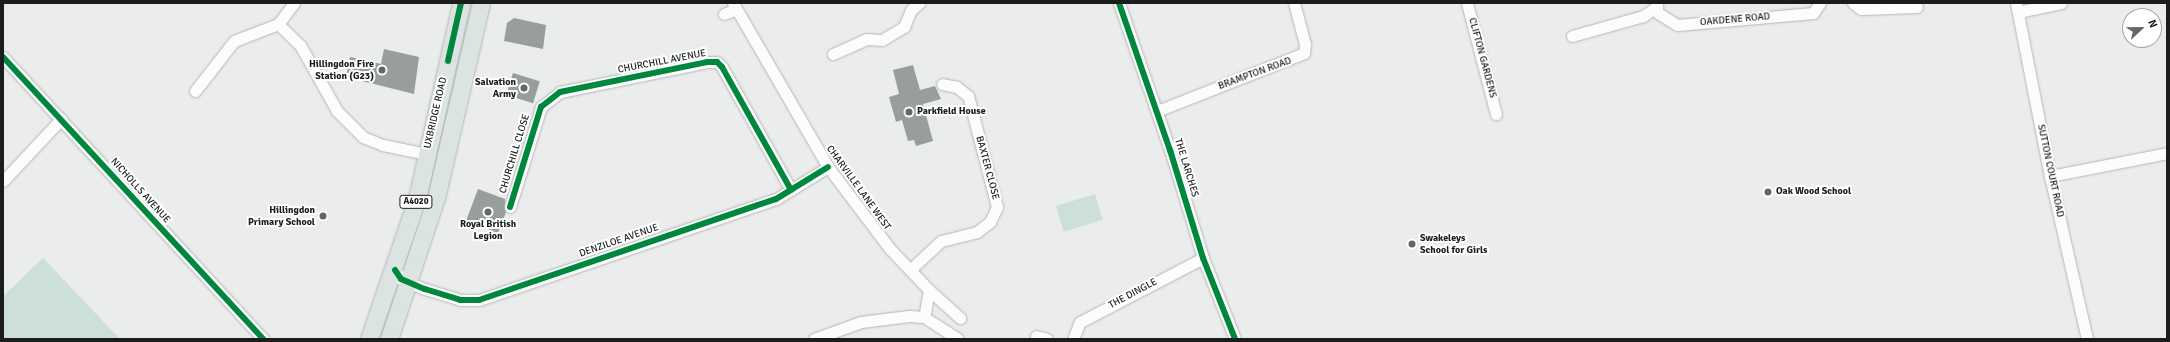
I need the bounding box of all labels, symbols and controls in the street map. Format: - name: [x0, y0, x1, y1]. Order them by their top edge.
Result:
- north arrow: [2122, 8, 2162, 48]
- street label: OAKDENE ROAD: [1699, 11, 1771, 29]
- street label: CLIFTON GARDENS: [1466, 17, 1498, 99]
- text: N: [2145, 18, 2160, 30]
- street label: CHURCHILL AVENUE: [617, 48, 707, 76]
- street label: BRAMPTON ROAD: [1217, 55, 1293, 93]
- place label: Hillingdon Fire Station (G23): [309, 58, 374, 82]
- marker: Hillingdon Fire Station (G23): [377, 65, 387, 75]
- street label: UXBRIDGE ROAD: [422, 76, 450, 150]
- place label: Salvation Army: [475, 76, 516, 100]
- marker: Salvation Army: [519, 83, 529, 93]
- place label: Parkfield House: [917, 106, 986, 118]
- marker: Parkfield House: [904, 107, 914, 117]
- street label: CHURCHILL CLOSE: [497, 113, 533, 195]
- street label: SUTTON COURT ROAD: [2034, 123, 2066, 219]
- street label: BAXTER CLOSE: [973, 135, 1001, 201]
- street label: THE LARCHES: [1171, 137, 1201, 199]
- street label: CHARVILLE LANE WEST: [823, 143, 893, 233]
- street label: NICHOLLS AVENUE: [108, 156, 172, 226]
- place label: Oak Wood School: [1776, 186, 1851, 198]
- marker: Oak Wood School: [1763, 187, 1773, 197]
- road number: A4020: [399, 195, 433, 209]
- place label: Hillingdon Primary School: [248, 204, 315, 228]
- marker: Royal British Legion: [483, 207, 493, 217]
- marker: Hillingdon Primary School: [318, 211, 328, 221]
- place label: Royal British Legion: [460, 218, 516, 242]
- street label: DENZILOE AVENUE: [578, 222, 660, 260]
- place label: Swakeleys School for Girls: [1420, 232, 1488, 256]
- marker: Swakeleys School for Girls: [1407, 239, 1417, 249]
- street label: THE DINGLE: [1107, 276, 1159, 312]

